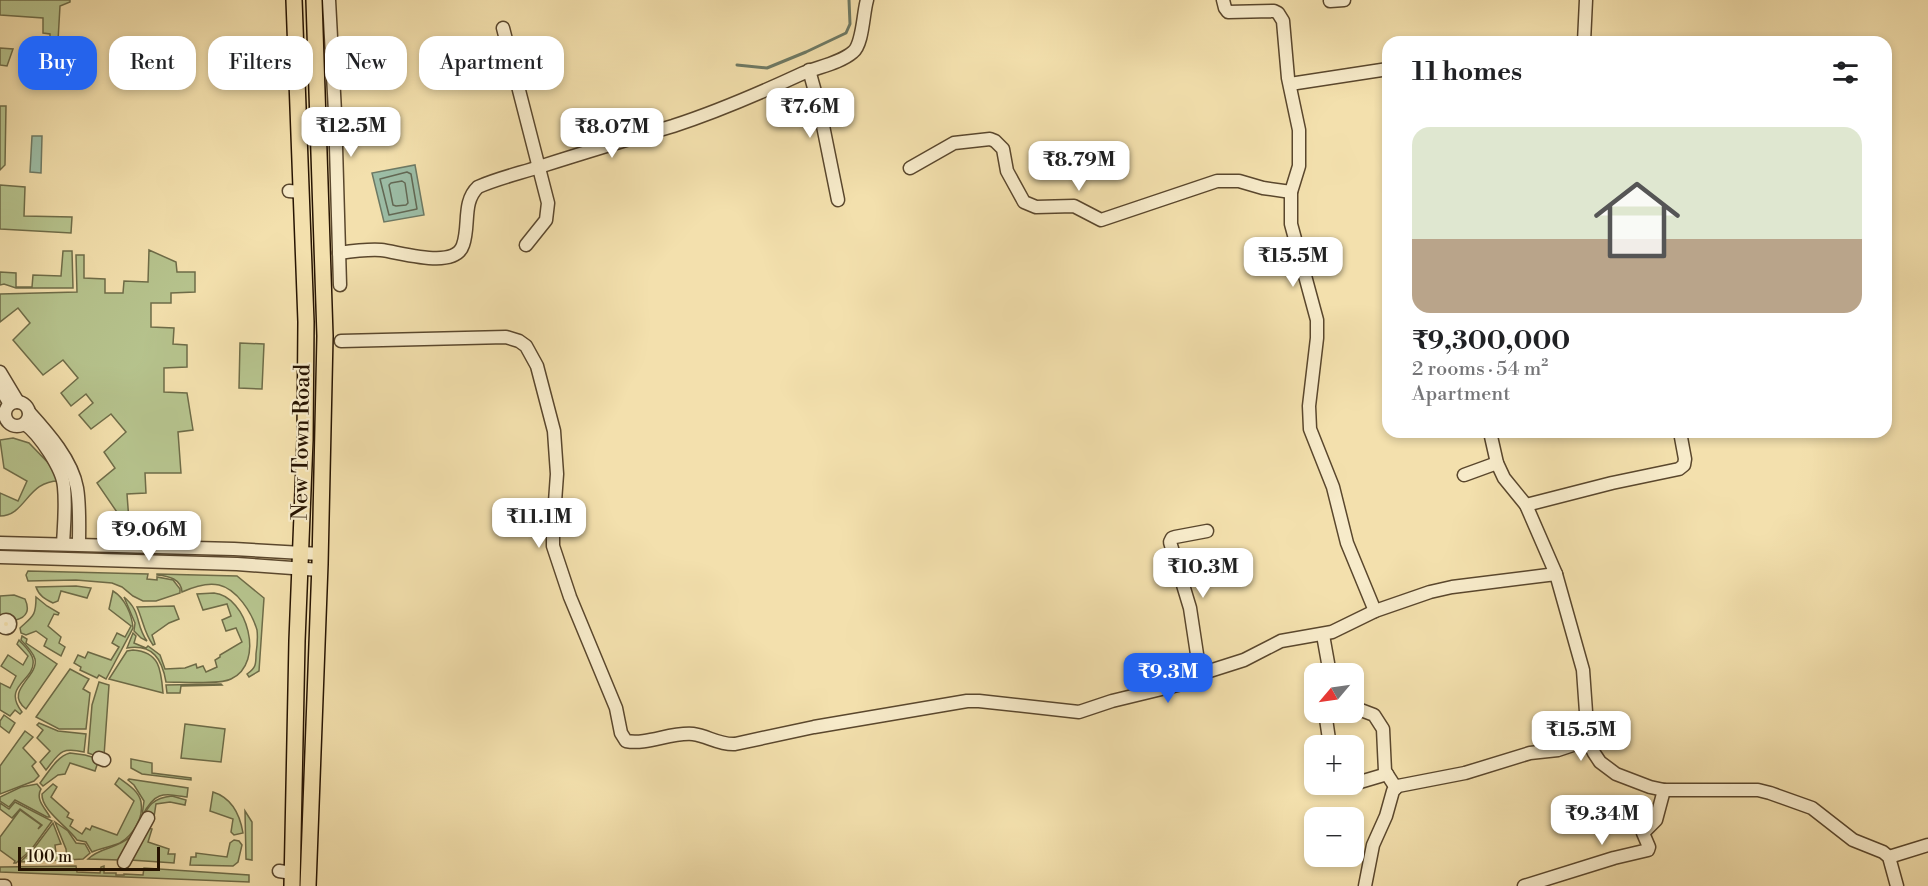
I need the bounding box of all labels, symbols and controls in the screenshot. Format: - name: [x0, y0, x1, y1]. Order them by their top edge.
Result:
- chip: Buy: [18, 36, 97, 90]
- chip: Rent: [109, 36, 196, 90]
- chip: Filters: [208, 36, 313, 90]
- chip: New: [325, 36, 407, 90]
- chip: Apartment: [419, 36, 564, 90]
- text: 11 homes: [1412, 56, 1522, 88]
- icon: filters: [1829, 56, 1862, 89]
- pin: ₹7.6M: [768, 88, 852, 139]
- text: ₹7.6M: [780, 95, 840, 120]
- pin: ₹12.5M: [302, 107, 400, 158]
- pin: ₹8.07M: [563, 108, 661, 159]
- text: ₹12.5M: [316, 114, 387, 139]
- text: ₹8.07M: [574, 115, 650, 140]
- pin: ₹8.79M: [1030, 141, 1128, 192]
- text: ₹8.79M: [1043, 148, 1115, 173]
- icon: home: [1583, 166, 1691, 274]
- pin: ₹15.5M: [1244, 237, 1342, 288]
- text: ₹15.5M: [1258, 244, 1328, 269]
- text: ₹9,300,000: [1412, 325, 1570, 357]
- text: 2 rooms · 54 m²: [1412, 357, 1548, 382]
- street label: New Town Road: [287, 363, 316, 520]
- text: Apartment: [1412, 382, 1510, 407]
- pin: ₹11.1M: [490, 498, 588, 549]
- text: ₹11.1M: [506, 505, 572, 530]
- pin: ₹9.06M: [100, 511, 198, 562]
- text: ₹9.06M: [111, 518, 187, 543]
- pin: ₹10.3M: [1154, 548, 1252, 599]
- text: ₹10.3M: [1167, 555, 1239, 580]
- pin: ₹9.3M: [1126, 653, 1210, 704]
- text: ₹9.3M: [1138, 660, 1198, 685]
- north arrow: [1304, 663, 1364, 723]
- map controls: [1304, 663, 1364, 867]
- pin: ₹15.5M: [1532, 711, 1630, 762]
- text: ₹15.5M: [1546, 718, 1616, 743]
- button: +: [1304, 735, 1364, 795]
- pin: ₹9.34M: [1553, 795, 1651, 846]
- text: ₹9.34M: [1565, 802, 1639, 827]
- button: −: [1304, 807, 1364, 867]
- scale bar: [18, 844, 160, 872]
- text: 100 m: [27, 847, 72, 867]

